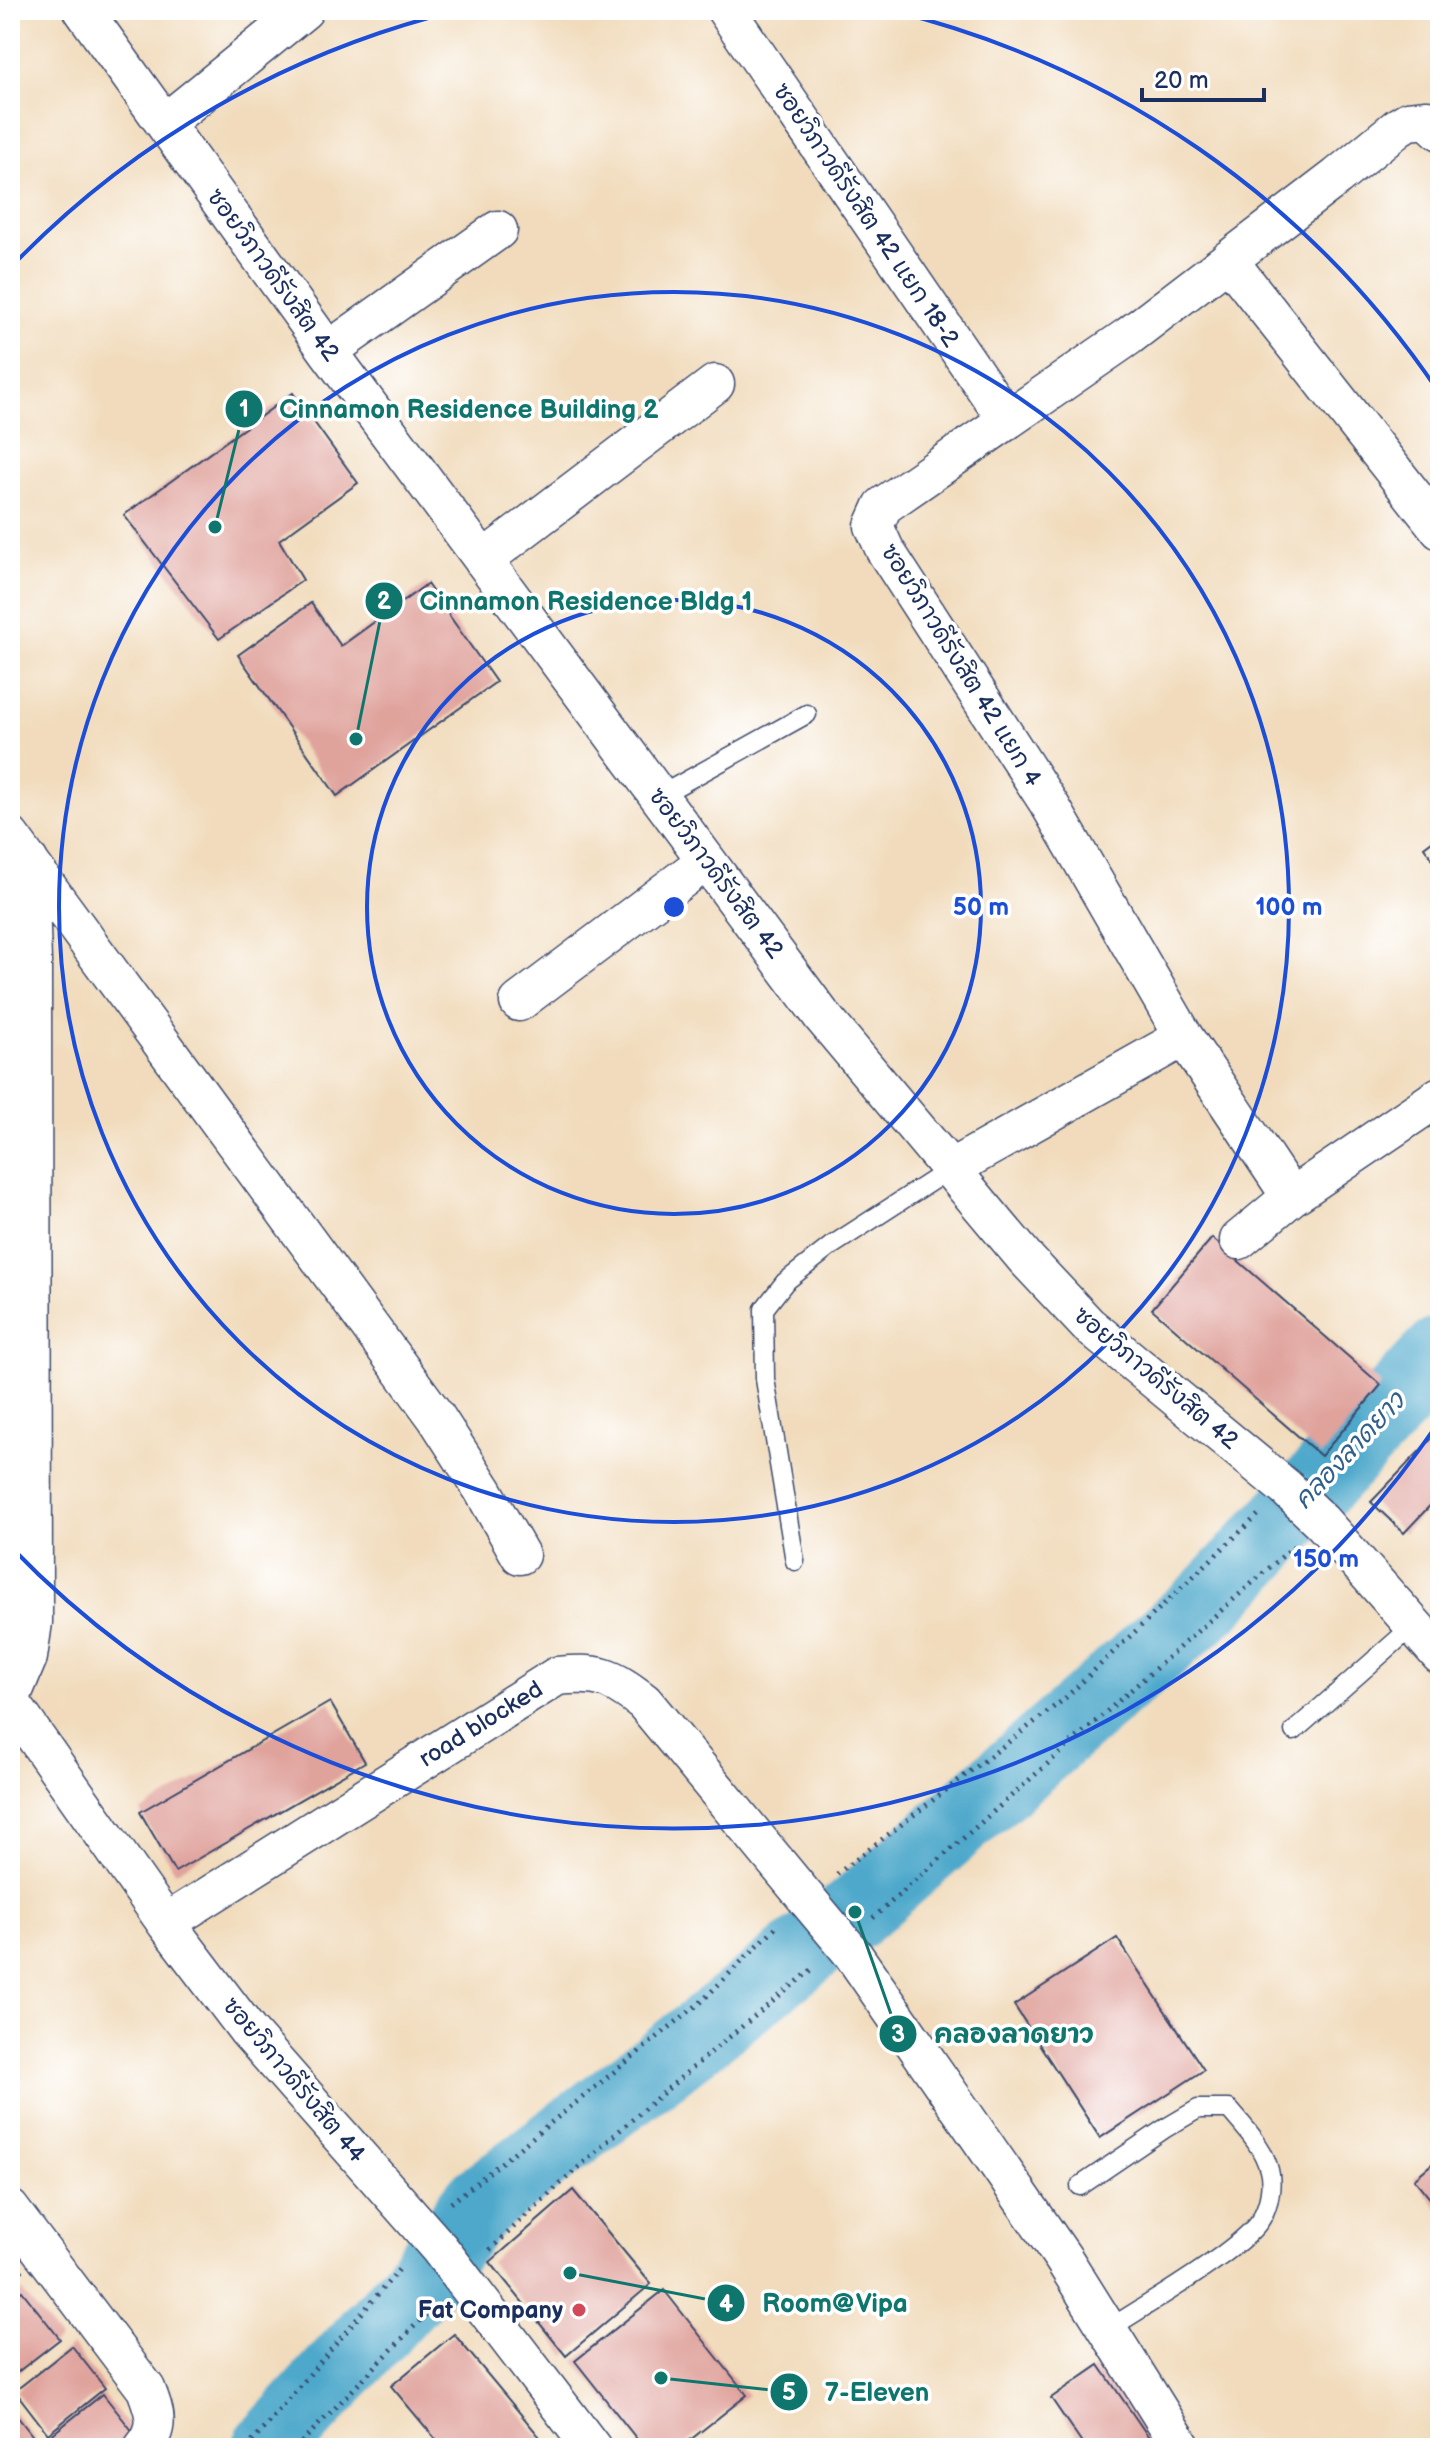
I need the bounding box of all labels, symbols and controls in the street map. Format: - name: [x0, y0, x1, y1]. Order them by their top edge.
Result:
- scale bar: [1142, 52, 1264, 102]
- text: 20 m: [1154, 66, 1209, 95]
- street label: ซอยวิภาวดีรังสิต 42 แยก 18-2: [767, 77, 966, 352]
- street label: ซอยวิภาวดีรังสิต 42: [201, 183, 346, 367]
- callout: Cinnamon Residence Building 2: [224, 384, 675, 434]
- text: 1: [239, 395, 249, 424]
- text: Cinnamon Residence Building 2: [279, 395, 659, 426]
- street label: ซอยวิภาวดีรังสิต 42 แยก 4: [874, 538, 1049, 792]
- callout: Cinnamon Residence Bldg 1: [364, 576, 768, 626]
- text: 2: [377, 587, 392, 616]
- text: Cinnamon Residence Bldg 1: [420, 587, 752, 618]
- street label: ซอยวิภาวดีรังสิต 42: [642, 781, 790, 964]
- centre of rings: [660, 893, 688, 921]
- text: 50 m: [953, 893, 1009, 922]
- text: 100 m: [1256, 893, 1322, 922]
- street label: ซอยวิภาวดีรังสิต 42: [1068, 1300, 1245, 1455]
- water label: คลองลาดยาว: [1288, 1385, 1413, 1516]
- text: 150 m: [1293, 1545, 1359, 1574]
- street label: road blocked: [414, 1675, 548, 1773]
- street label: ซอยวิภาวดีรังสิต 44: [216, 1991, 373, 2169]
- callout: คลองลาดยาว: [878, 2009, 1110, 2059]
- text: 3: [891, 2020, 905, 2049]
- text: คลองลาดยาว: [934, 2020, 1094, 2051]
- callout: Room@Vipa: [706, 2278, 923, 2328]
- text: Room@Vipa: [762, 2289, 908, 2320]
- text: 4: [719, 2290, 733, 2319]
- place label: Fat Company: [418, 2296, 563, 2325]
- marker: Fat Company: [570, 2301, 588, 2319]
- callout: 7-Eleven: [769, 2367, 945, 2417]
- text: 5: [782, 2378, 796, 2407]
- text: 7-Eleven: [825, 2378, 929, 2409]

